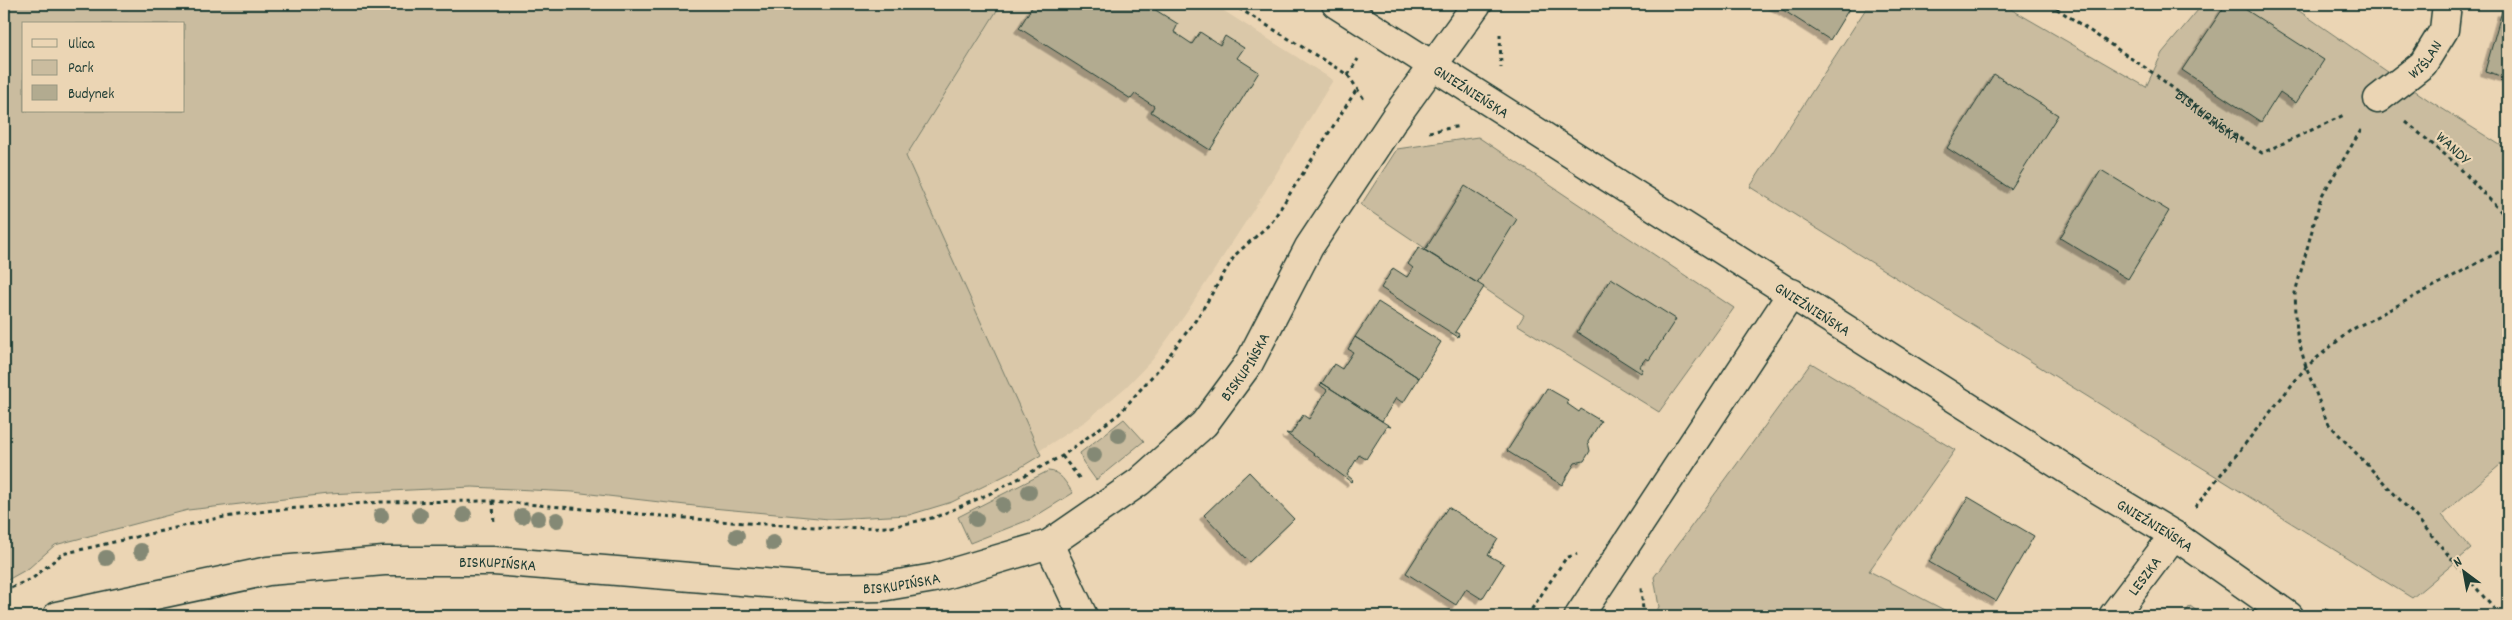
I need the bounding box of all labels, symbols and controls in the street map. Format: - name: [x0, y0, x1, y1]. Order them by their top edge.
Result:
- legend: [22, 22, 185, 112]
- text: Ulica: [68, 34, 96, 56]
- street label: WIŚLAN: [2404, 36, 2449, 85]
- text: Park: [68, 58, 94, 80]
- street label: GNIEŹNIEŃSKA: [1428, 60, 1513, 126]
- text: Budynek: [68, 84, 114, 106]
- street label: BISKUPIŃSKA: [2169, 85, 2245, 150]
- street label: WANDY: [2430, 127, 2476, 172]
- street label: GNIEŹNIEŃSKA: [1769, 277, 1855, 343]
- street label: BISKUPIŃSKA: [1216, 329, 1277, 407]
- street label: GNIEŹNIEŃSKA: [2112, 494, 2197, 559]
- north arrow: [2440, 548, 2490, 598]
- street label: BISKUPIŃSKA: [459, 552, 537, 578]
- street label: LESZKA: [2123, 552, 2168, 601]
- text: N: [2450, 552, 2466, 573]
- street label: BISKUPIŃSKA: [863, 568, 944, 601]

